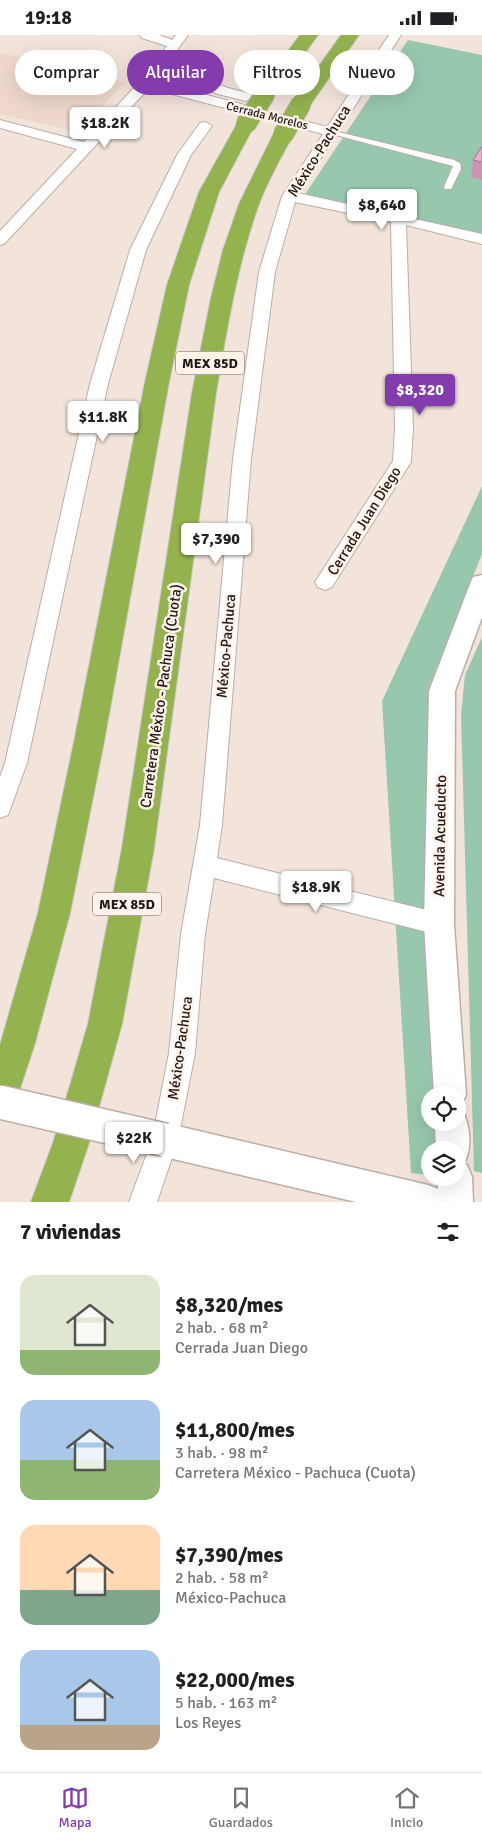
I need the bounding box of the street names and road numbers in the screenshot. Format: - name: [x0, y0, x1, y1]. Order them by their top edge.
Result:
- street label: Cerrada Morelos: [224, 99, 310, 133]
- street label: México-Pachuca: [284, 102, 354, 200]
- road number: MEX 85D: [176, 351, 244, 374]
- street label: Cerrada Juan Diego: [323, 463, 405, 579]
- street label: Carretera México - Pachuca (Cuota): [136, 583, 186, 809]
- street label: México-Pachuca: [212, 593, 240, 699]
- street label: Avenida Acueducto: [430, 775, 450, 897]
- road number: MEX 85D: [93, 893, 161, 916]
- street label: México-Pachuca: [164, 995, 196, 1101]

